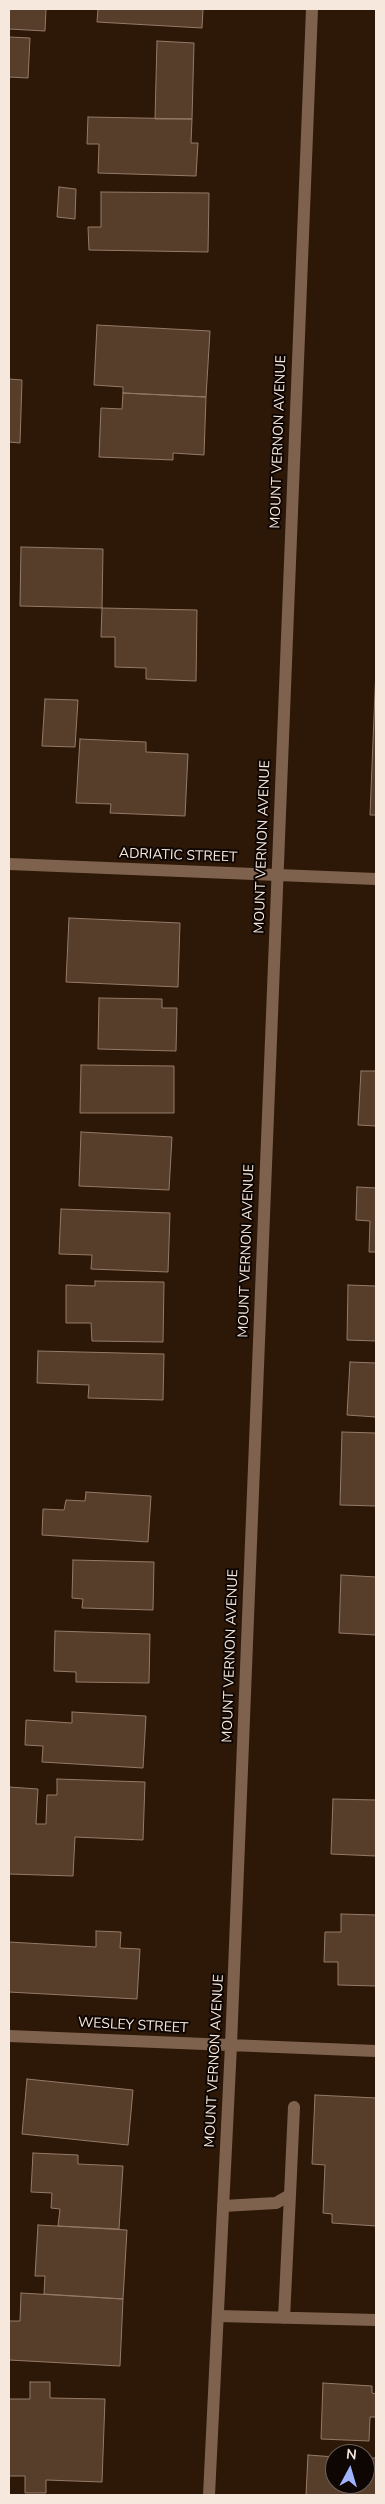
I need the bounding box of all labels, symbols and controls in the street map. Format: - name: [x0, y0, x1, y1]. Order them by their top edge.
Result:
- street label: MOUNT VERNON AVENUE: [268, 355, 290, 529]
- street label: MOUNT VERNON AVENUE: [252, 760, 274, 934]
- street label: ADRIATIC STREET: [119, 846, 237, 866]
- street label: MOUNT VERNON AVENUE: [236, 1164, 258, 1338]
- street label: MOUNT VERNON AVENUE: [220, 1569, 242, 1743]
- street label: MOUNT VERNON AVENUE: [202, 1974, 228, 2148]
- street label: WESLEY STREET: [77, 2015, 189, 2037]
- north arrow: [325, 2444, 375, 2494]
- text: N: [345, 2445, 358, 2465]

